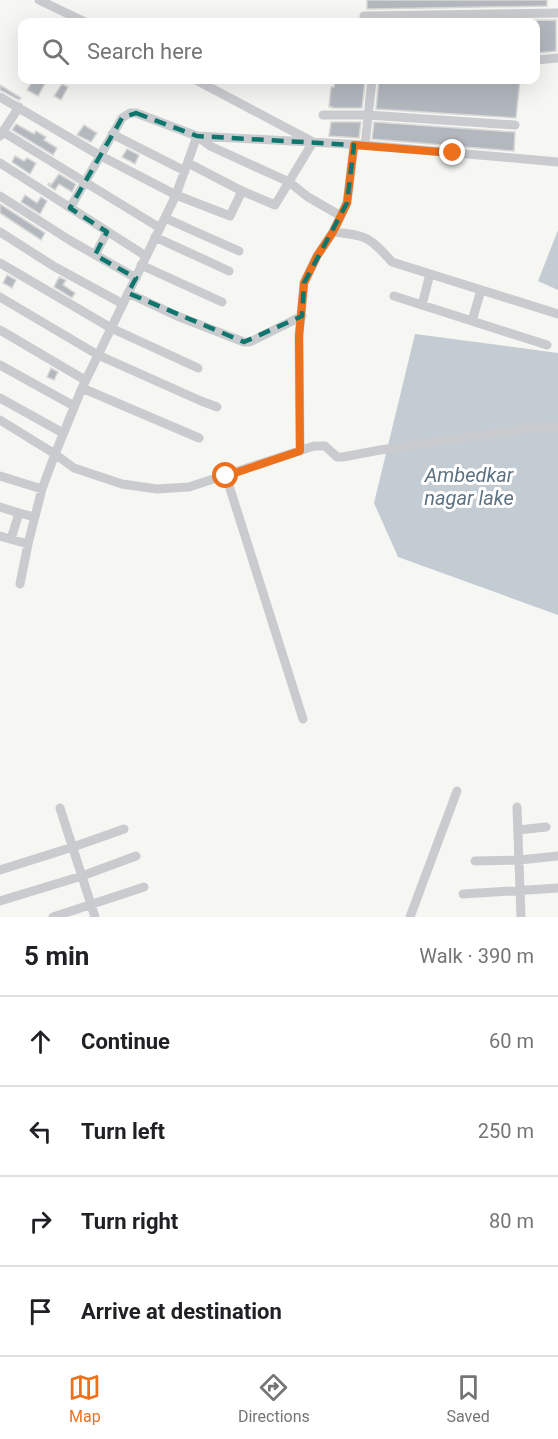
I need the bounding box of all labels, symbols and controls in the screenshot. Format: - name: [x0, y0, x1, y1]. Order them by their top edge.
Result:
- search box: [18, 18, 540, 84]
- icon: search: [39, 35, 72, 68]
- text: Search here: [87, 39, 203, 64]
- route end: [439, 139, 465, 165]
- route start: [212, 462, 238, 488]
- water label: Ambedkar nagar lake: [424, 463, 515, 510]
- text: 5 min: [24, 941, 89, 971]
- text: Walk · 390 m: [419, 944, 534, 968]
- icon: ahead: [24, 1025, 57, 1058]
- text: Continue: [81, 1029, 170, 1054]
- text: 60 m: [489, 1029, 534, 1053]
- icon: left: [24, 1115, 57, 1148]
- text: Turn left: [81, 1119, 165, 1144]
- text: 250 m: [478, 1119, 534, 1143]
- icon: right: [24, 1205, 57, 1238]
- text: Turn right: [81, 1209, 178, 1234]
- text: 80 m: [489, 1209, 534, 1233]
- icon: arrive: [24, 1295, 57, 1328]
- text: Arrive at destination: [81, 1299, 282, 1324]
- tab: Map: [68, 1371, 101, 1426]
- tab: Directions: [238, 1371, 310, 1426]
- tab: Saved: [446, 1371, 490, 1426]

